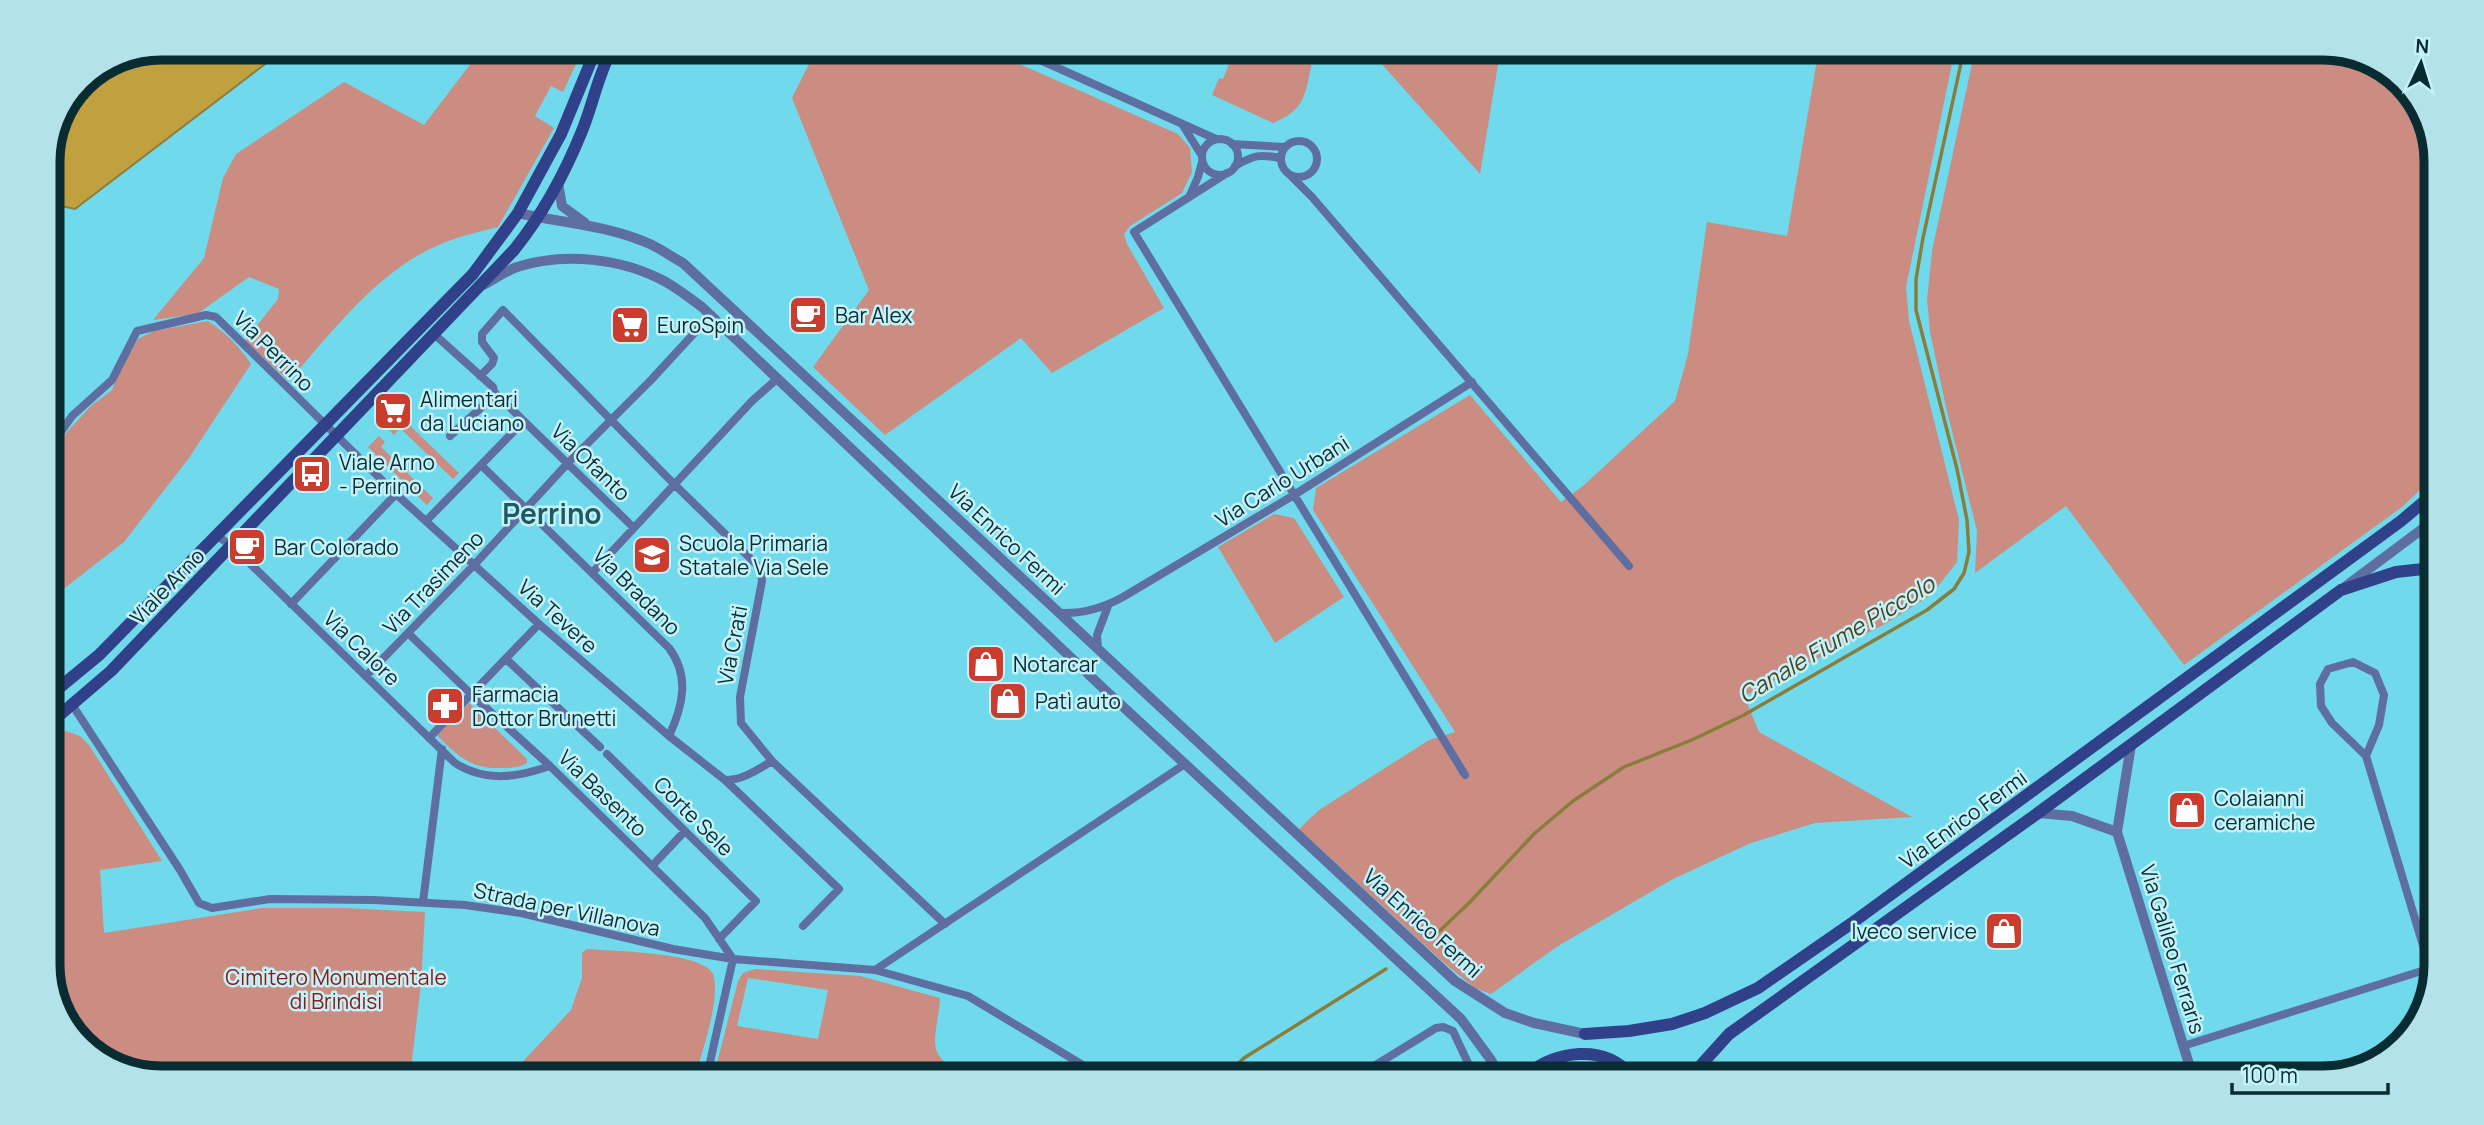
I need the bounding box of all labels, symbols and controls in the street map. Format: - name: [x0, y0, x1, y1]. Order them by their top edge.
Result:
- north arrow: [2386, 28, 2456, 98]
- text: N: [2414, 33, 2430, 59]
- cafe icon: Bar Alex: [787, 294, 829, 336]
- place label: Bar Alex: [835, 301, 912, 329]
- supermarket icon: EuroSpin: [609, 304, 651, 346]
- street label: Via Perrino: [228, 305, 320, 397]
- place label: EuroSpin: [657, 311, 744, 339]
- place label: Alimentari da Luciano: [420, 385, 524, 437]
- supermarket icon: Alimentari da Luciano: [372, 390, 414, 432]
- street label: Via Ofanto: [545, 417, 637, 507]
- street label: Via Carlo Urbani: [1210, 429, 1354, 533]
- place label: Viale Arno - Perrino: [339, 448, 435, 500]
- bus stop icon: Viale Arno - Perrino: [291, 453, 333, 495]
- street label: Via Enrico Fermi: [942, 477, 1072, 601]
- district label: Perrino: [502, 494, 602, 532]
- street label: Via Trasimeno: [376, 524, 490, 640]
- cafe icon: Bar Colorado: [226, 526, 268, 568]
- place label: Scuola Primaria Statale Via Sele: [679, 529, 829, 581]
- place label: Bar Colorado: [274, 533, 399, 561]
- school or university icon: Scuola Primaria Statale Via Sele: [631, 534, 673, 576]
- street label: Via Bradano: [587, 541, 687, 641]
- street label: Viale Arno: [124, 542, 210, 630]
- water label: Canale Fiume Piccolo: [1732, 567, 1941, 710]
- street label: Via Tevere: [512, 573, 604, 659]
- street label: Via Crati: [711, 603, 753, 687]
- street label: Via Calore: [317, 604, 407, 692]
- shop icon: Notarcar: [965, 643, 1007, 685]
- place label: Notarcar: [1013, 650, 1098, 678]
- place label: Farmacia Dottor Brunetti: [472, 680, 616, 732]
- shop icon: Patì auto: [987, 680, 1029, 722]
- pharmacy icon: Farmacia Dottor Brunetti: [424, 685, 466, 727]
- place label: Patì auto: [1035, 687, 1121, 715]
- street label: Via Basento: [552, 744, 654, 842]
- street label: Via Enrico Fermi: [1894, 763, 2032, 875]
- street label: Corte Sele: [648, 770, 740, 862]
- place label: Colaianni ceramiche: [2214, 784, 2315, 836]
- shop icon: Colaianni ceramiche: [2166, 789, 2208, 831]
- street label: Via Galileo Ferraris: [2134, 861, 2212, 1037]
- street label: Via Enrico Fermi: [1358, 862, 1488, 984]
- street label: Strada per Villanova: [471, 876, 663, 942]
- shop icon: Iveco service: [1983, 910, 2025, 952]
- place label: Iveco service: [1852, 917, 1977, 945]
- park label: Cimitero Monumentale di Brindisi: [225, 963, 447, 1015]
- scale bar: [2232, 1052, 2388, 1096]
- text: 100 m: [2242, 1061, 2298, 1089]

